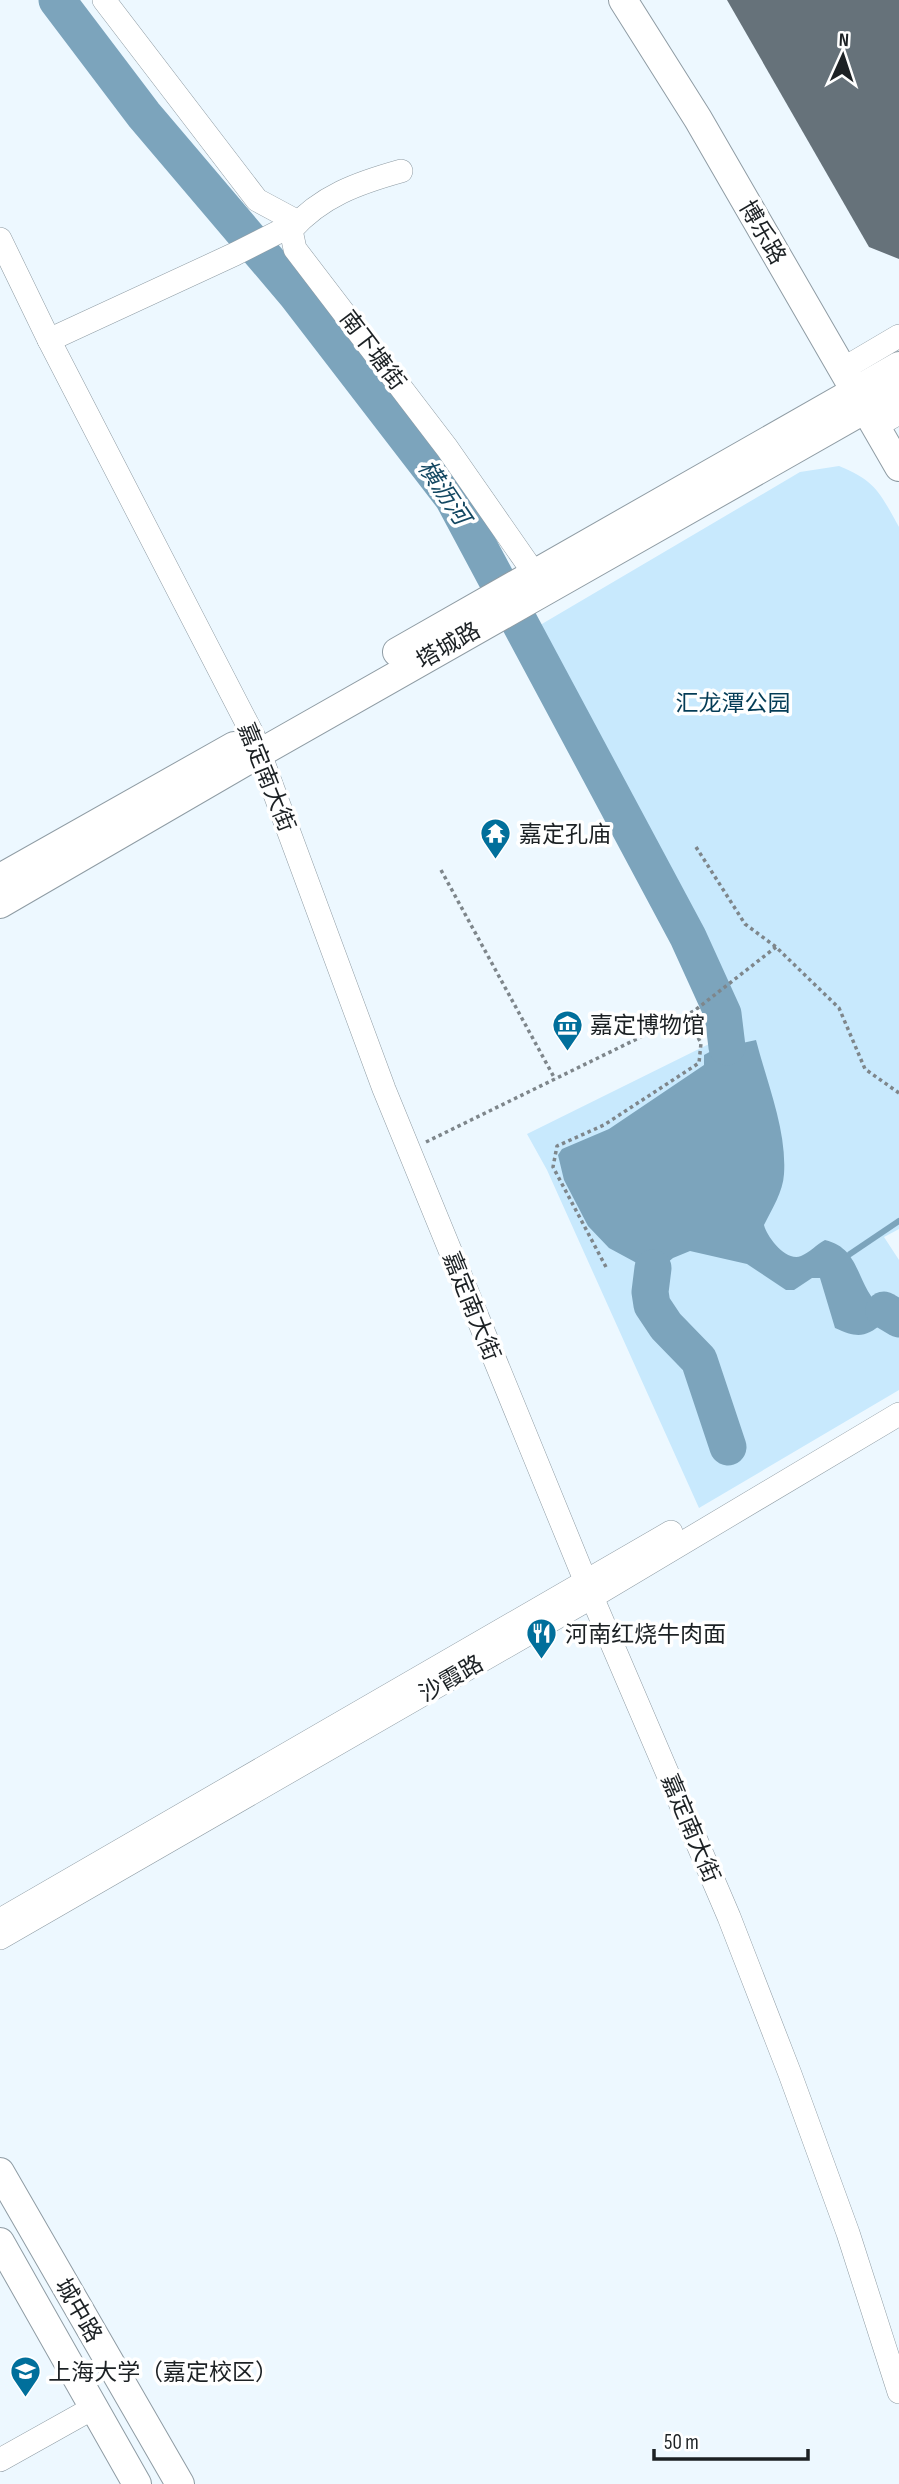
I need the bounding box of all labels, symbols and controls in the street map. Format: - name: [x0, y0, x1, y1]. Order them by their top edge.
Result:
- north arrow: [808, 21, 878, 91]
- text: N: [838, 29, 849, 52]
- street label: 博乐路: [733, 196, 792, 269]
- street label: 南下塘街: [333, 305, 411, 396]
- water label: 横沥河: [411, 454, 478, 534]
- street label: 塔城路: [412, 616, 485, 675]
- park label: 汇龙潭公园: [676, 690, 791, 718]
- street label: 嘉定南大街: [232, 719, 301, 836]
- temple icon: 嘉定孔庙: [479, 817, 513, 861]
- place label: 嘉定孔庙: [519, 821, 611, 849]
- museum icon: 嘉定博物馆: [550, 1008, 584, 1052]
- place label: 嘉定博物馆: [590, 1012, 705, 1040]
- street label: 嘉定南大街: [437, 1248, 506, 1365]
- restaurant icon: 河南红烧牛肉面: [525, 1617, 559, 1661]
- place label: 河南红烧牛肉面: [565, 1621, 726, 1649]
- street label: 沙霞路: [415, 1649, 488, 1708]
- street label: 嘉定南大街: [655, 1770, 725, 1887]
- street label: 城中路: [49, 2274, 108, 2347]
- school or university icon: 上海大学（嘉定校区）: [8, 2355, 42, 2399]
- place label: 上海大学（嘉定校区）: [48, 2359, 278, 2387]
- scale bar: [654, 2418, 808, 2462]
- text: 50 m: [664, 2430, 699, 2455]

